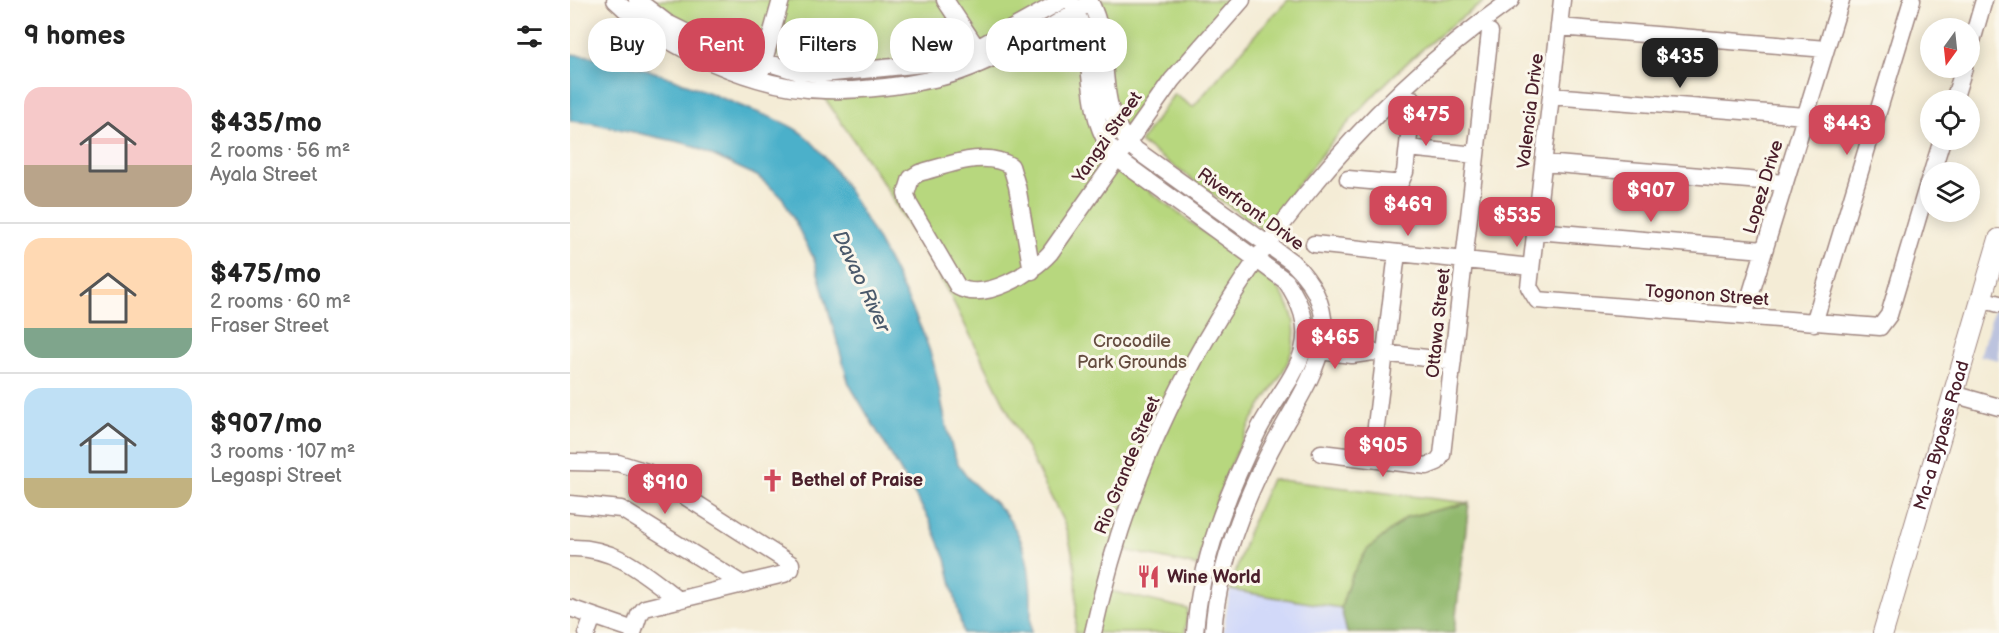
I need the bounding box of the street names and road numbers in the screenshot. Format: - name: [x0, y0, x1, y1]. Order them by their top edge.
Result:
- street label: Valencia Drive: [1513, 52, 1548, 170]
- street label: Yangzi Street: [1068, 87, 1147, 188]
- street label: Lopez Drive: [1739, 137, 1788, 237]
- street label: Riverfront Drive: [1193, 164, 1308, 255]
- street label: Ottawa Street: [1422, 267, 1455, 379]
- street label: Togonon Street: [1644, 281, 1770, 310]
- street label: Ma-a Bypass Road: [1910, 358, 1974, 513]
- street label: Rio Grande Street: [1090, 393, 1165, 537]

